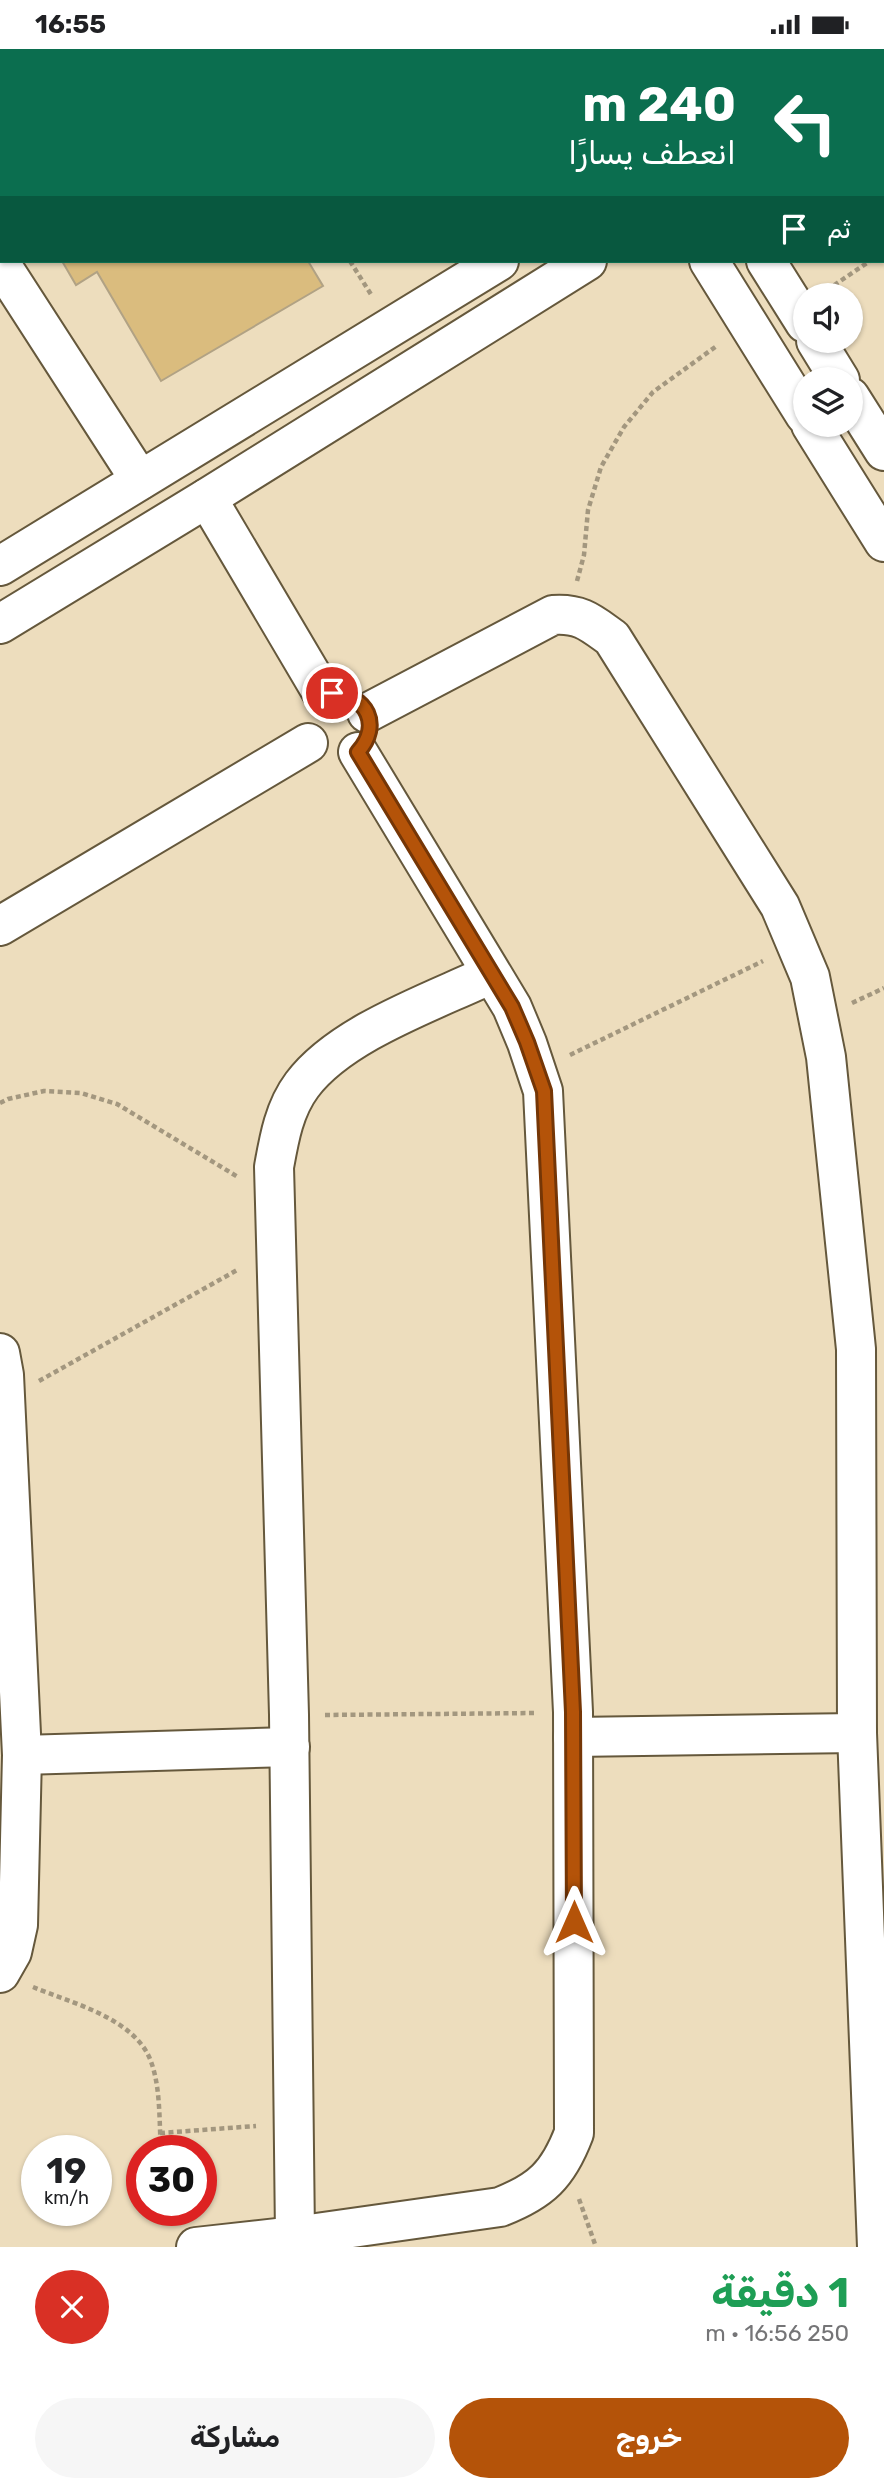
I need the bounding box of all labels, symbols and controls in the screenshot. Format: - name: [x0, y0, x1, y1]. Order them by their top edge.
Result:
- text: 16:55: [35, 9, 106, 40]
- text: 240 m: [582, 75, 736, 133]
- icon: left: [760, 77, 851, 168]
- text: انعطف يسارًا: [568, 134, 736, 172]
- icon: arrive: [775, 210, 813, 248]
- text: ثم: [827, 214, 851, 245]
- map controls: [793, 283, 863, 437]
- button: sound: [793, 283, 863, 353]
- button: layers: [793, 367, 863, 437]
- pin: [302, 663, 362, 723]
- icon: arrive: [313, 674, 351, 712]
- position arrow: [537, 1885, 611, 1959]
- speed limit sign: 30: [126, 2135, 217, 2226]
- text: 19: [47, 2150, 86, 2192]
- text: km/h: [44, 2187, 89, 2209]
- text: 1 دقيقة: [711, 2268, 849, 2318]
- button: close: [35, 2270, 109, 2344]
- text: 250 m · 16:56: [705, 2319, 849, 2347]
- button: مشاركة: [35, 2398, 435, 2478]
- button: خروج: [449, 2398, 849, 2478]

